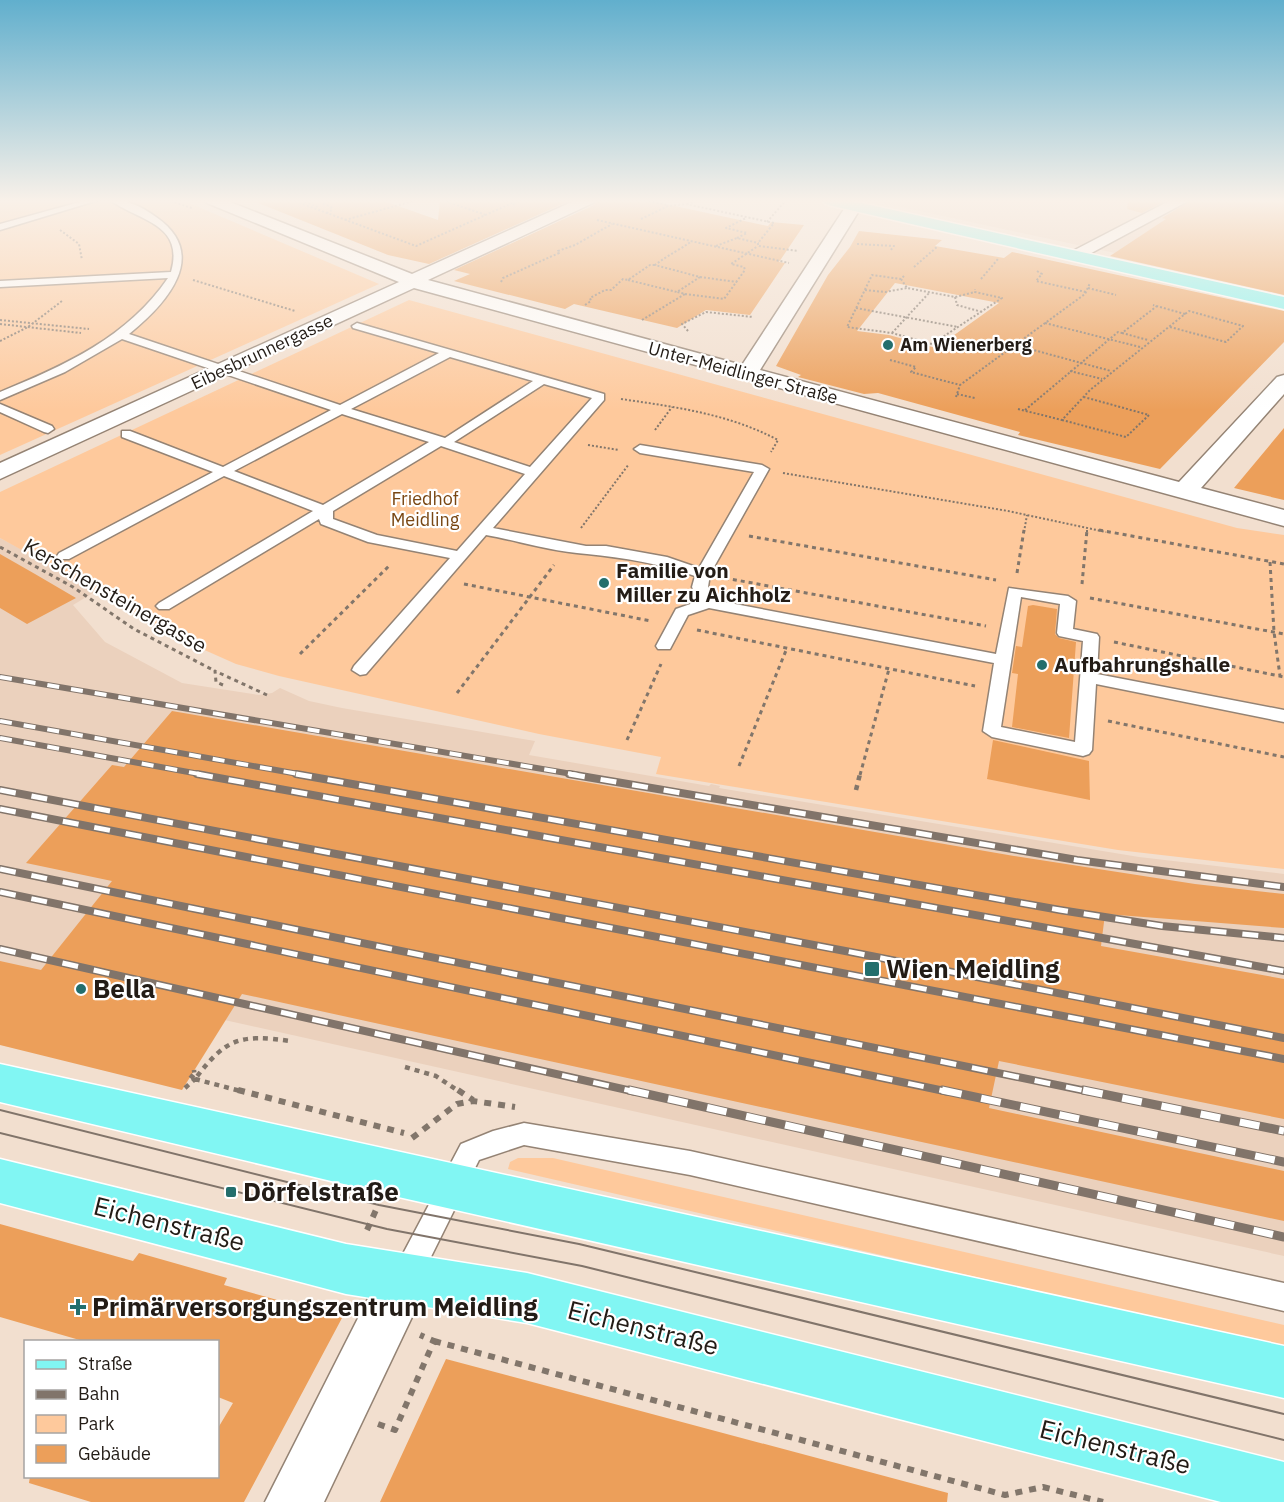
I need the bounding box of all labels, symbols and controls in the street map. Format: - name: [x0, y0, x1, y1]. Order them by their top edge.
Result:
- street label: Eibesbrunnergasse: [187, 308, 337, 395]
- place label: Am Wienerberg: [900, 333, 1032, 356]
- street label: Unter-Meidlinger Straße: [646, 336, 841, 409]
- marker: Am Wienerberg: [881, 338, 895, 352]
- park label: Friedhof Meidling: [391, 487, 460, 531]
- street label: Kerschensteinergasse: [19, 531, 212, 659]
- place label: Familie von Miller zu Aichholz: [616, 556, 791, 608]
- marker: Familie von Miller zu Aichholz: [597, 576, 611, 590]
- place label: Aufbahrungshalle: [1054, 650, 1230, 678]
- marker: Aufbahrungshalle: [1035, 658, 1049, 672]
- place label: Wien Meidling: [886, 951, 1060, 985]
- marker: Wien Meidling: [863, 960, 881, 978]
- place label: Bella: [93, 971, 156, 1005]
- marker: Bella: [74, 982, 88, 996]
- place label: Dörfelstraße: [243, 1174, 399, 1208]
- marker: Dörfelstraße: [224, 1185, 238, 1199]
- street label: Eichenstraße: [90, 1188, 248, 1258]
- place label: Primärversorgungszentrum Meidling: [92, 1289, 538, 1323]
- street label: Eichenstraße: [564, 1292, 722, 1362]
- marker: Primärversorgungszentrum Meidling: [69, 1298, 87, 1316]
- legend: [24, 1340, 219, 1478]
- text: Straße: [78, 1352, 132, 1375]
- text: Bahn: [78, 1382, 120, 1405]
- street label: Eichenstraße: [1036, 1411, 1194, 1481]
- text: Park: [78, 1412, 115, 1435]
- text: Gebäude: [78, 1442, 151, 1465]

